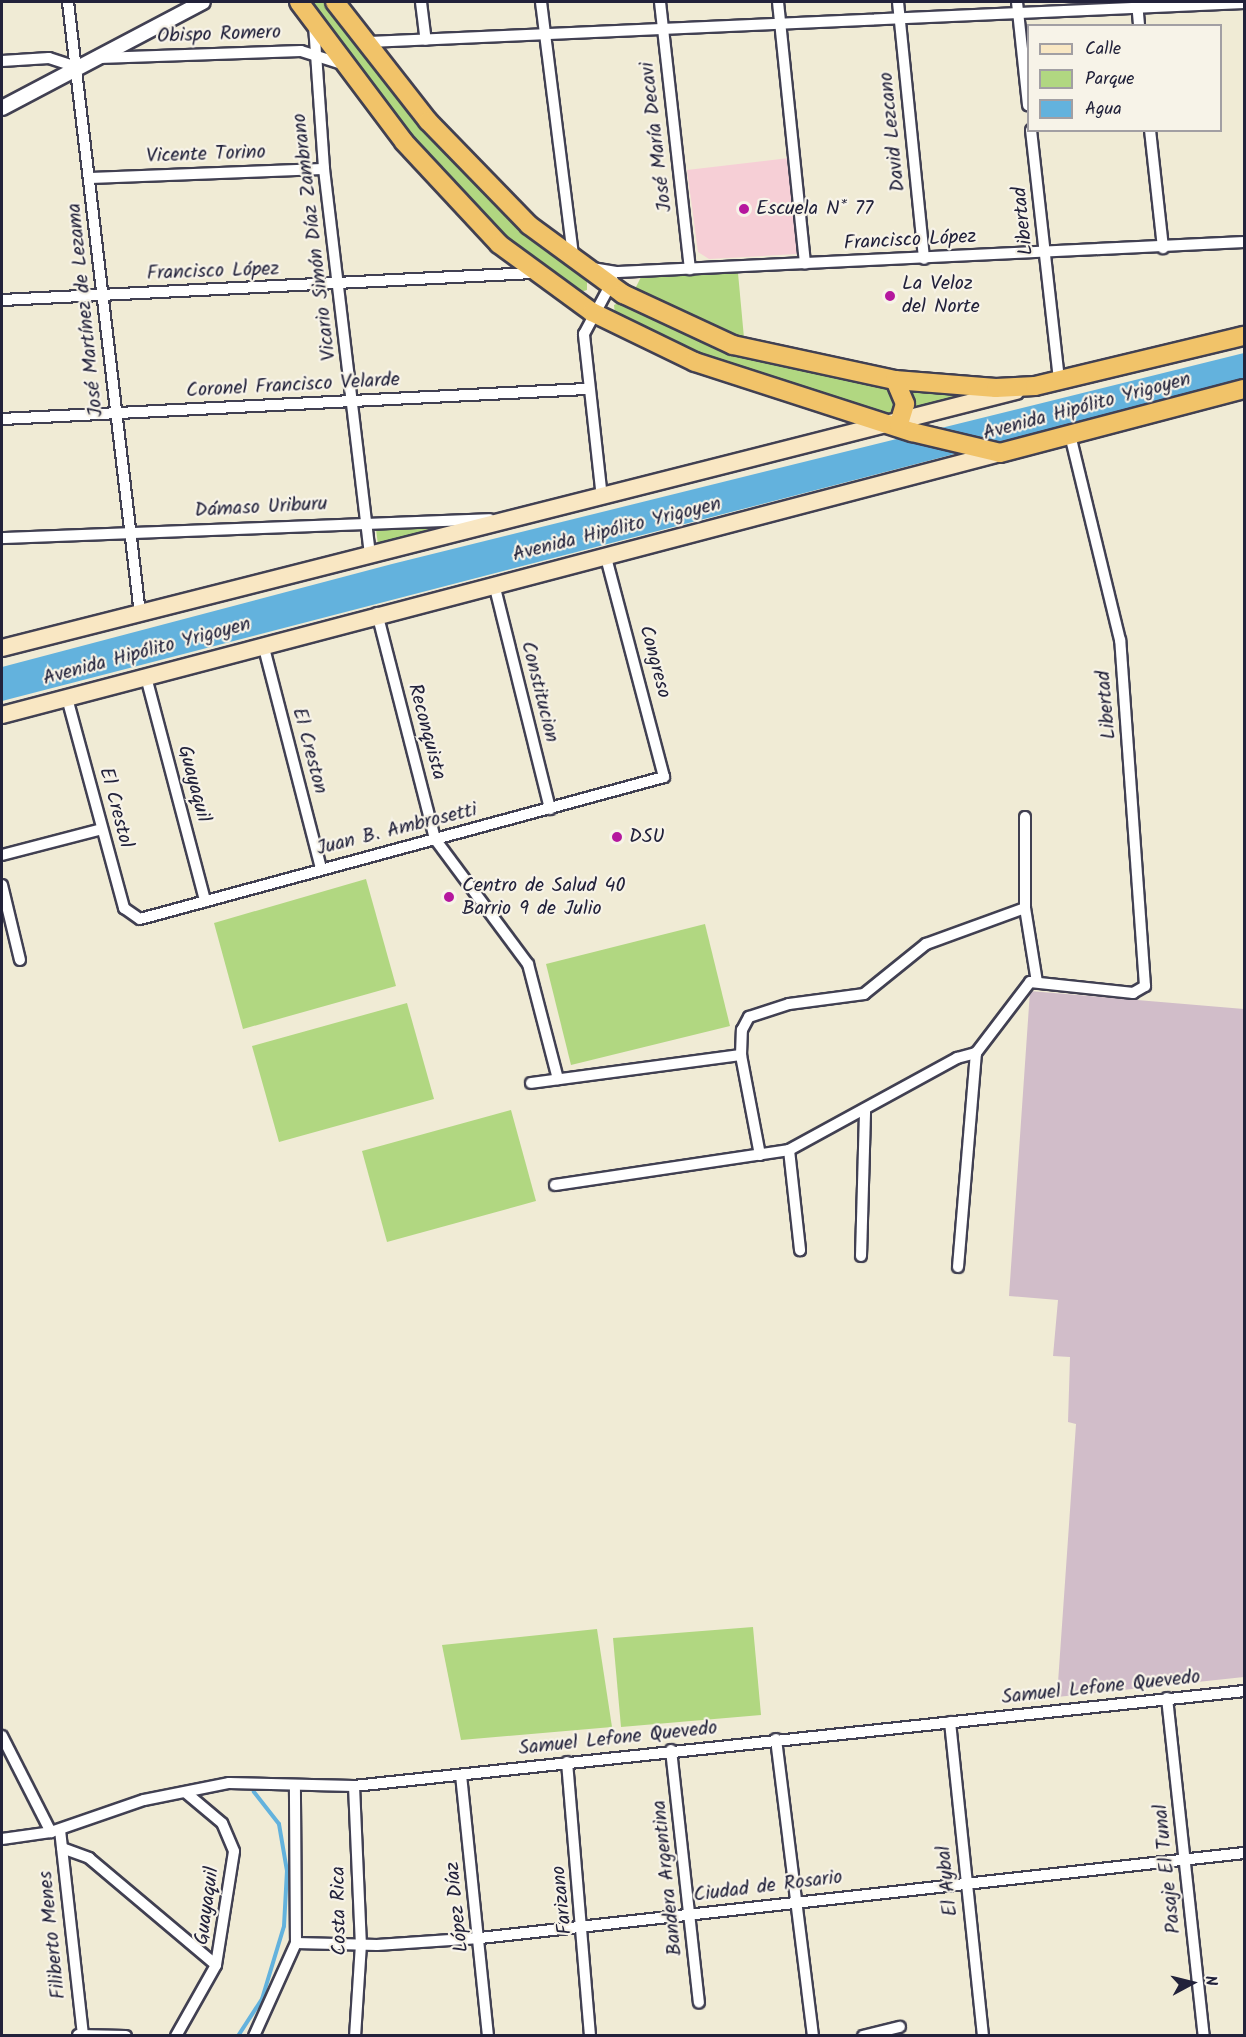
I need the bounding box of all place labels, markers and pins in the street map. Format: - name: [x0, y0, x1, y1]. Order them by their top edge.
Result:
- place label: Escuela N* 77: [756, 197, 873, 221]
- marker: Escuela N* 77: [737, 202, 751, 216]
- place label: La Veloz del Norte: [902, 272, 980, 319]
- marker: La Veloz del Norte: [883, 289, 897, 303]
- place label: DSU: [629, 825, 664, 849]
- marker: DSU: [610, 830, 624, 844]
- place label: Centro de Salud 40 Barrio 9 de Julio: [462, 874, 626, 921]
- marker: Centro de Salud 40 Barrio 9 de Julio: [440, 888, 458, 906]

